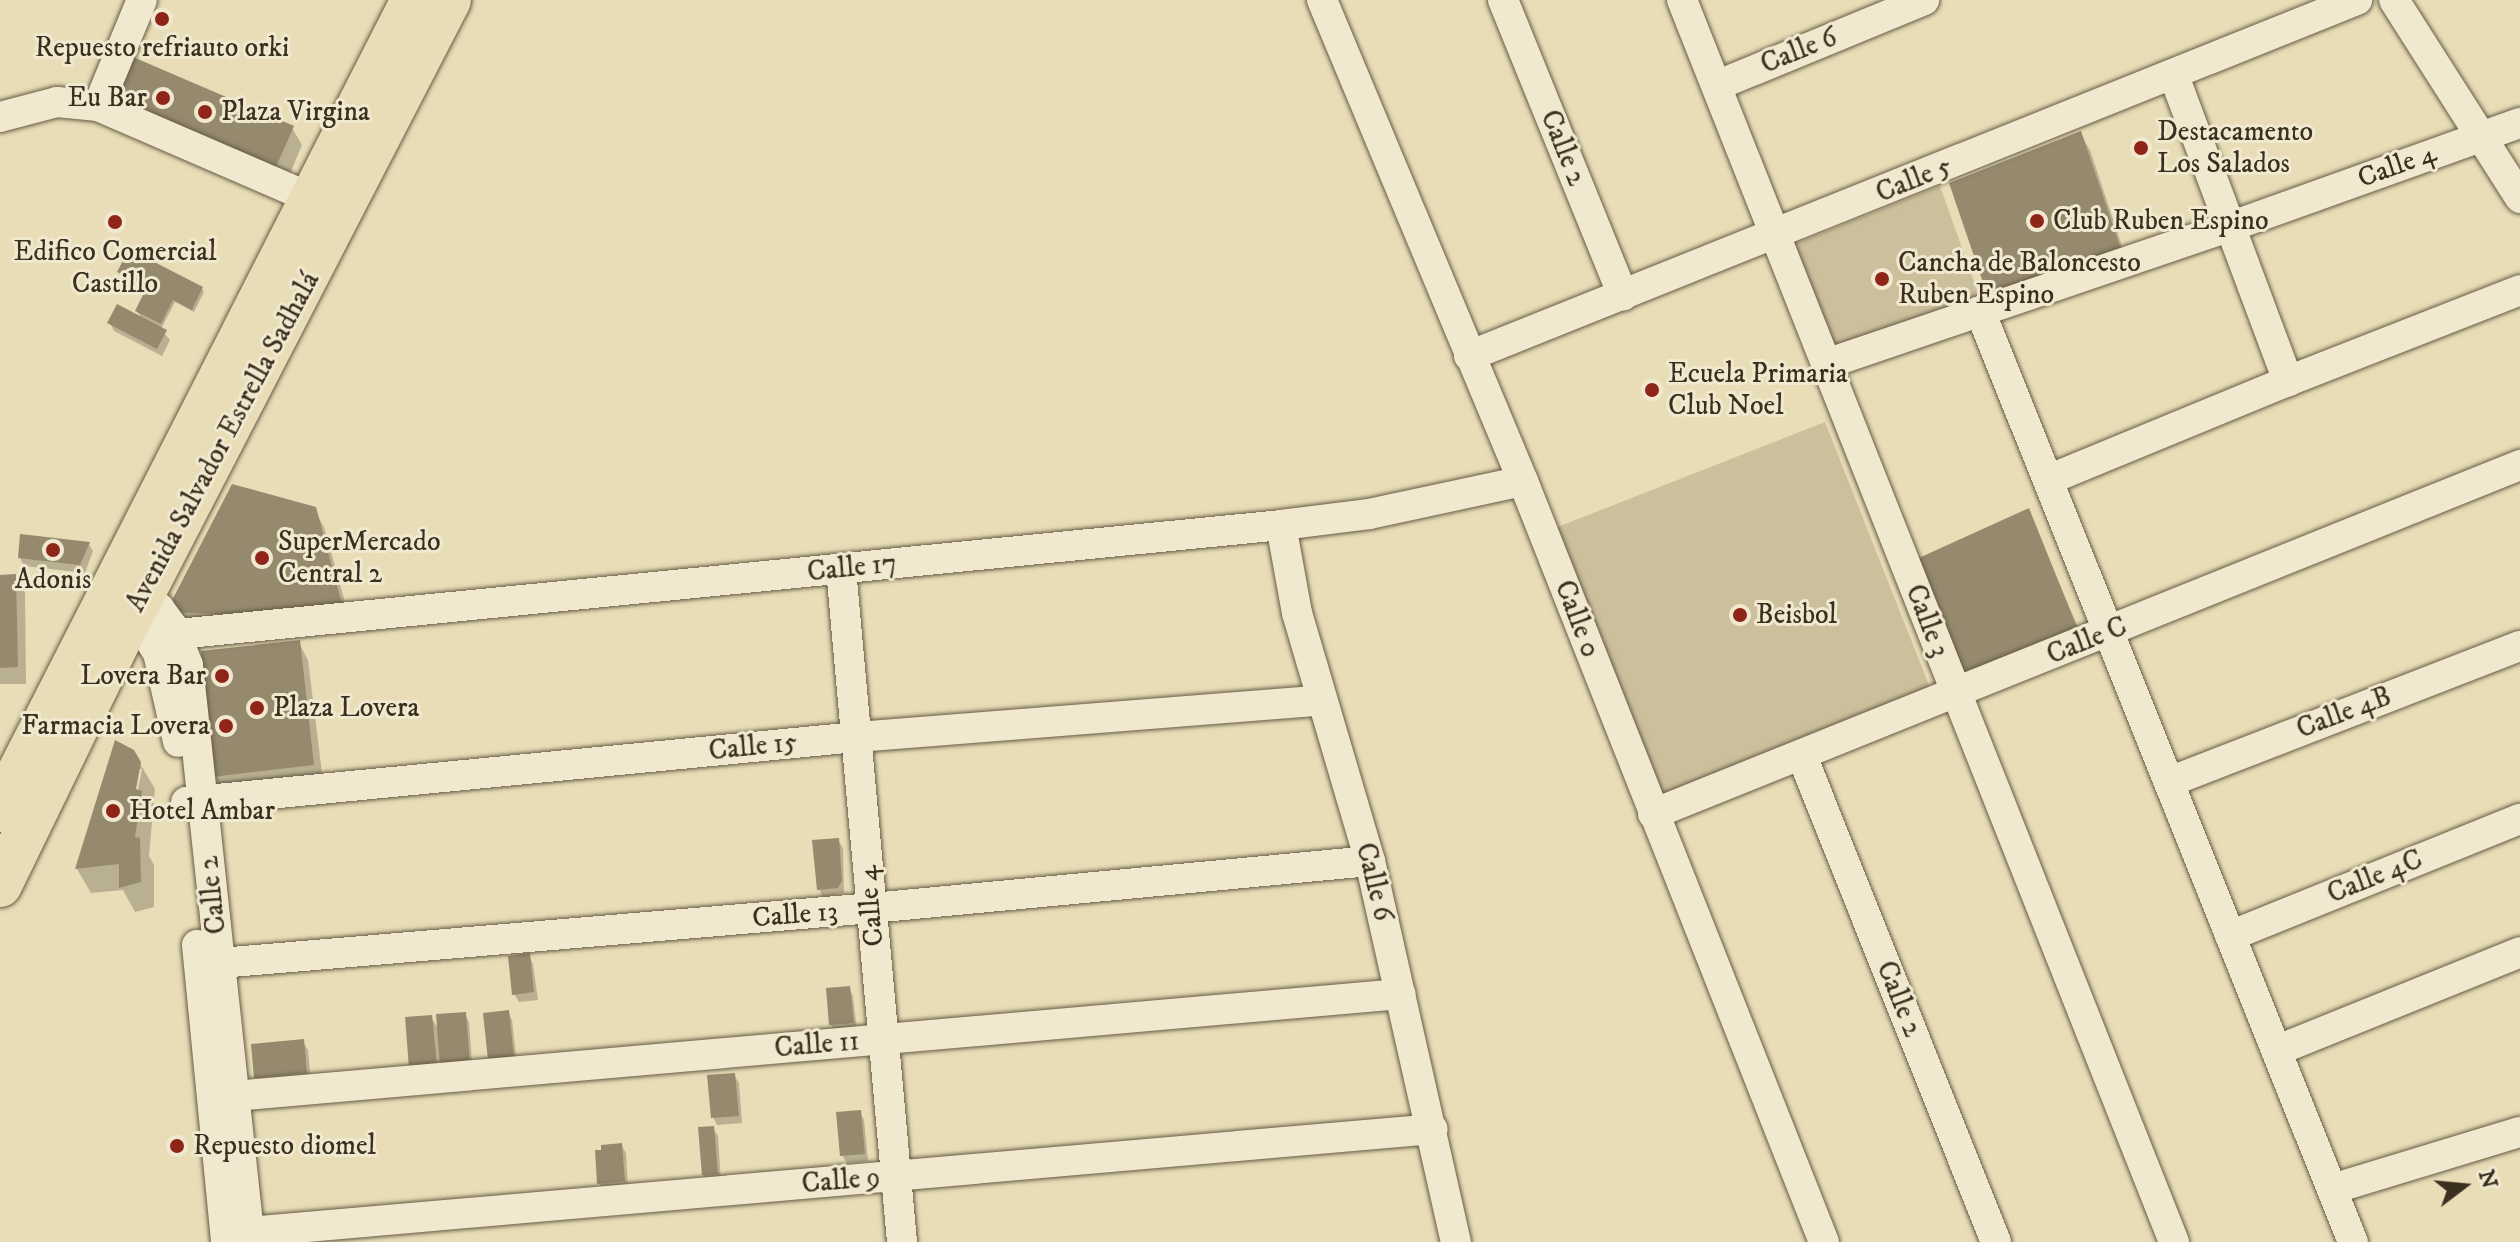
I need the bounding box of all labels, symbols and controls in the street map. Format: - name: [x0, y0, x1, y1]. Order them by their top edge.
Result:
- marker: Repuesto refriauto orki: [153, 10, 171, 28]
- street label: Calle 6: [1756, 21, 1842, 81]
- place label: Repuesto refriauto orki: [35, 31, 289, 65]
- place label: Eu Bar: [68, 81, 147, 115]
- marker: Eu Bar: [154, 89, 172, 107]
- place label: Plaza Virgina: [221, 95, 370, 129]
- marker: Plaza Virgina: [196, 103, 214, 121]
- street label: Calle 2: [1533, 105, 1593, 191]
- place label: Destacamento Los Salados: [2157, 115, 2313, 181]
- street label: Calle 4: [2353, 136, 2441, 196]
- marker: Destacamento Los Salados: [2132, 139, 2150, 157]
- street label: Calle 5: [1871, 150, 1957, 210]
- place label: Club Ruben Espino: [2053, 204, 2269, 238]
- marker: Club Ruben Espino: [2028, 212, 2046, 230]
- marker: Edifico Comercial Castillo: [106, 213, 124, 231]
- place label: Edifico Comercial Castillo: [13, 235, 217, 301]
- place label: Cancha de Baloncesto Ruben Espino: [1898, 246, 2141, 312]
- street label: Avenida Salvador Estrella Sadhalá: [119, 266, 327, 618]
- marker: Cancha de Baloncesto Ruben Espino: [1873, 270, 1891, 288]
- place label: Ecuela Primaria Club Noel: [1668, 357, 1848, 423]
- marker: Ecuela Primaria Club Noel: [1643, 381, 1661, 399]
- place label: SuperMercado Central 2: [278, 525, 441, 591]
- marker: Adonis: [44, 541, 62, 559]
- street label: Calle 17: [806, 547, 898, 589]
- marker: SuperMercado Central 2: [253, 549, 271, 567]
- place label: Adonis: [15, 563, 91, 597]
- street label: Calle 0: [1547, 576, 1607, 662]
- street label: Calle 3: [1898, 580, 1956, 662]
- place label: Beisbol: [1756, 598, 1837, 632]
- marker: Beisbol: [1731, 606, 1749, 624]
- street label: Calle C: [2042, 610, 2132, 672]
- place label: Lovera Bar: [80, 659, 206, 693]
- marker: Lovera Bar: [213, 667, 231, 685]
- street label: Calle 4B: [2292, 680, 2396, 746]
- place label: Plaza Lovera: [273, 691, 419, 725]
- marker: Plaza Lovera: [248, 699, 266, 717]
- place label: Farmacia Lovera: [21, 709, 210, 743]
- marker: Farmacia Lovera: [217, 717, 235, 735]
- street label: Calle 15: [707, 726, 799, 768]
- place label: Hotel Ambar: [129, 794, 275, 828]
- marker: Hotel Ambar: [104, 802, 122, 820]
- street label: Calle 6: [1348, 839, 1400, 925]
- street label: Calle 4C: [2323, 843, 2427, 911]
- street label: Calle 2: [192, 854, 234, 936]
- street label: Calle 4: [851, 864, 891, 948]
- street label: Calle 13: [751, 895, 839, 935]
- street label: Calle 2: [1869, 956, 1929, 1042]
- street label: Calle 11: [773, 1025, 861, 1065]
- place label: Repuesto diomel: [193, 1129, 376, 1163]
- marker: Repuesto diomel: [168, 1137, 186, 1155]
- north arrow: [2424, 1146, 2504, 1226]
- street label: Calle 9: [800, 1161, 882, 1201]
- text: N: [2472, 1167, 2503, 1192]

